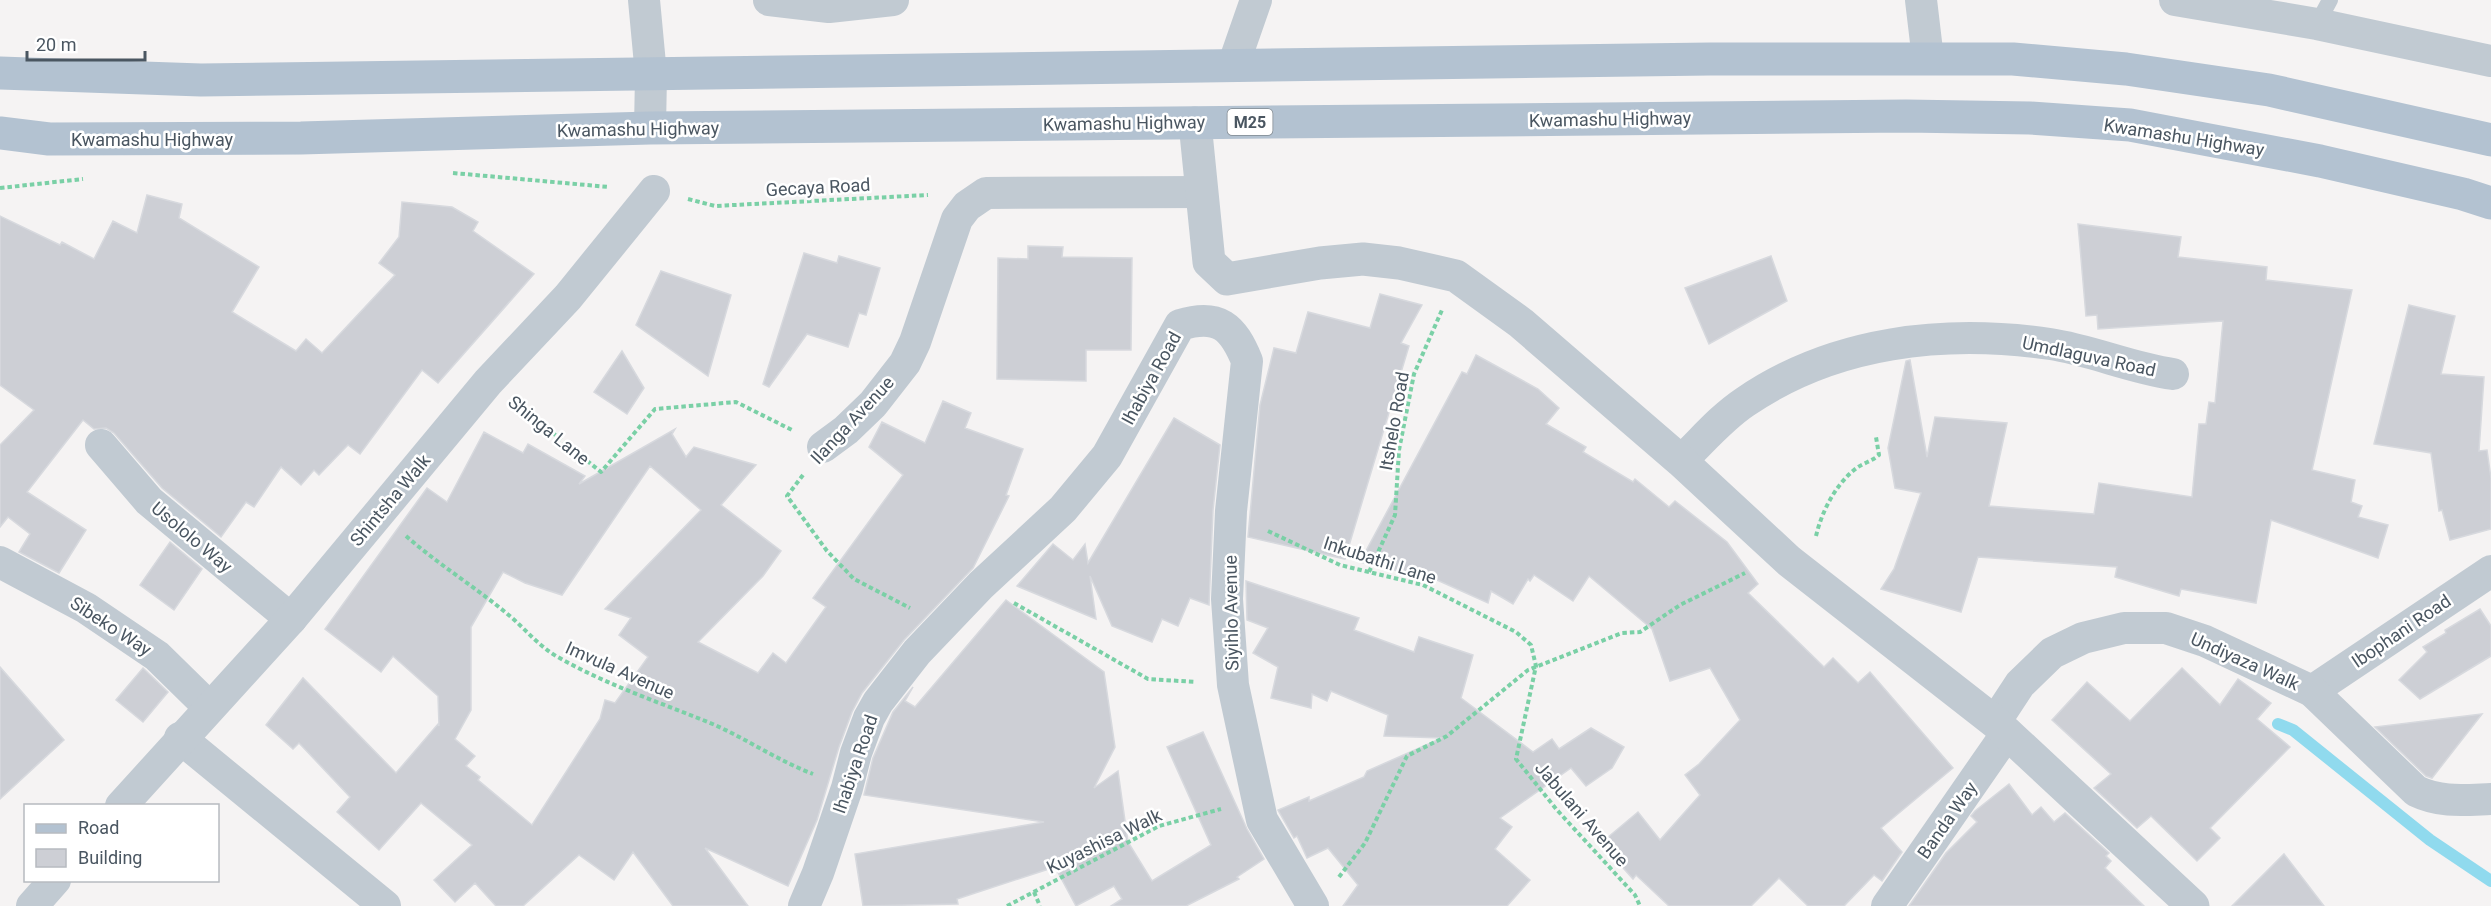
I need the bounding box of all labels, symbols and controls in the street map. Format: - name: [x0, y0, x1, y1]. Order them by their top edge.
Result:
- scale bar: [27, 24, 146, 62]
- text: 20 m: [36, 34, 76, 55]
- street label: Kwamashu Highway: [1529, 107, 1692, 131]
- road number: M25: [1228, 109, 1272, 135]
- street label: Kwamashu Highway: [1043, 111, 1206, 135]
- street label: Kwamashu Highway: [2102, 114, 2266, 160]
- street label: Kwamashu Highway: [557, 117, 720, 141]
- street label: Kwamashu Highway: [71, 129, 234, 150]
- street label: Gecaya Road: [765, 174, 871, 200]
- street label: Ihabiya Road: [1117, 328, 1185, 428]
- street label: Umdlaguva Road: [2020, 332, 2158, 380]
- street label: Itshelo Road: [1375, 370, 1413, 472]
- street label: Ilanga Avenue: [806, 372, 898, 468]
- street label: Shinga Lane: [504, 391, 594, 469]
- street label: Shintsha Walk: [346, 449, 435, 550]
- street label: Usololo Way: [147, 497, 237, 577]
- street label: Inkubathi Lane: [1321, 532, 1439, 588]
- street label: Siyihlo Avenue: [1219, 555, 1243, 671]
- street label: Ibophani Road: [2347, 590, 2455, 672]
- street label: Sibeko Way: [67, 592, 156, 660]
- street label: Undiyaza Walk: [2188, 628, 2303, 695]
- street label: Imvula Avenue: [562, 637, 678, 703]
- street label: Ihabiya Road: [828, 712, 882, 816]
- street label: Jabulani Avenue: [1531, 757, 1633, 871]
- street label: Banda Way: [1913, 777, 1981, 863]
- legend: [24, 804, 219, 882]
- street label: Kuyashisa Walk: [1043, 804, 1166, 878]
- text: Road: [78, 817, 119, 838]
- text: Building: [78, 847, 142, 868]

